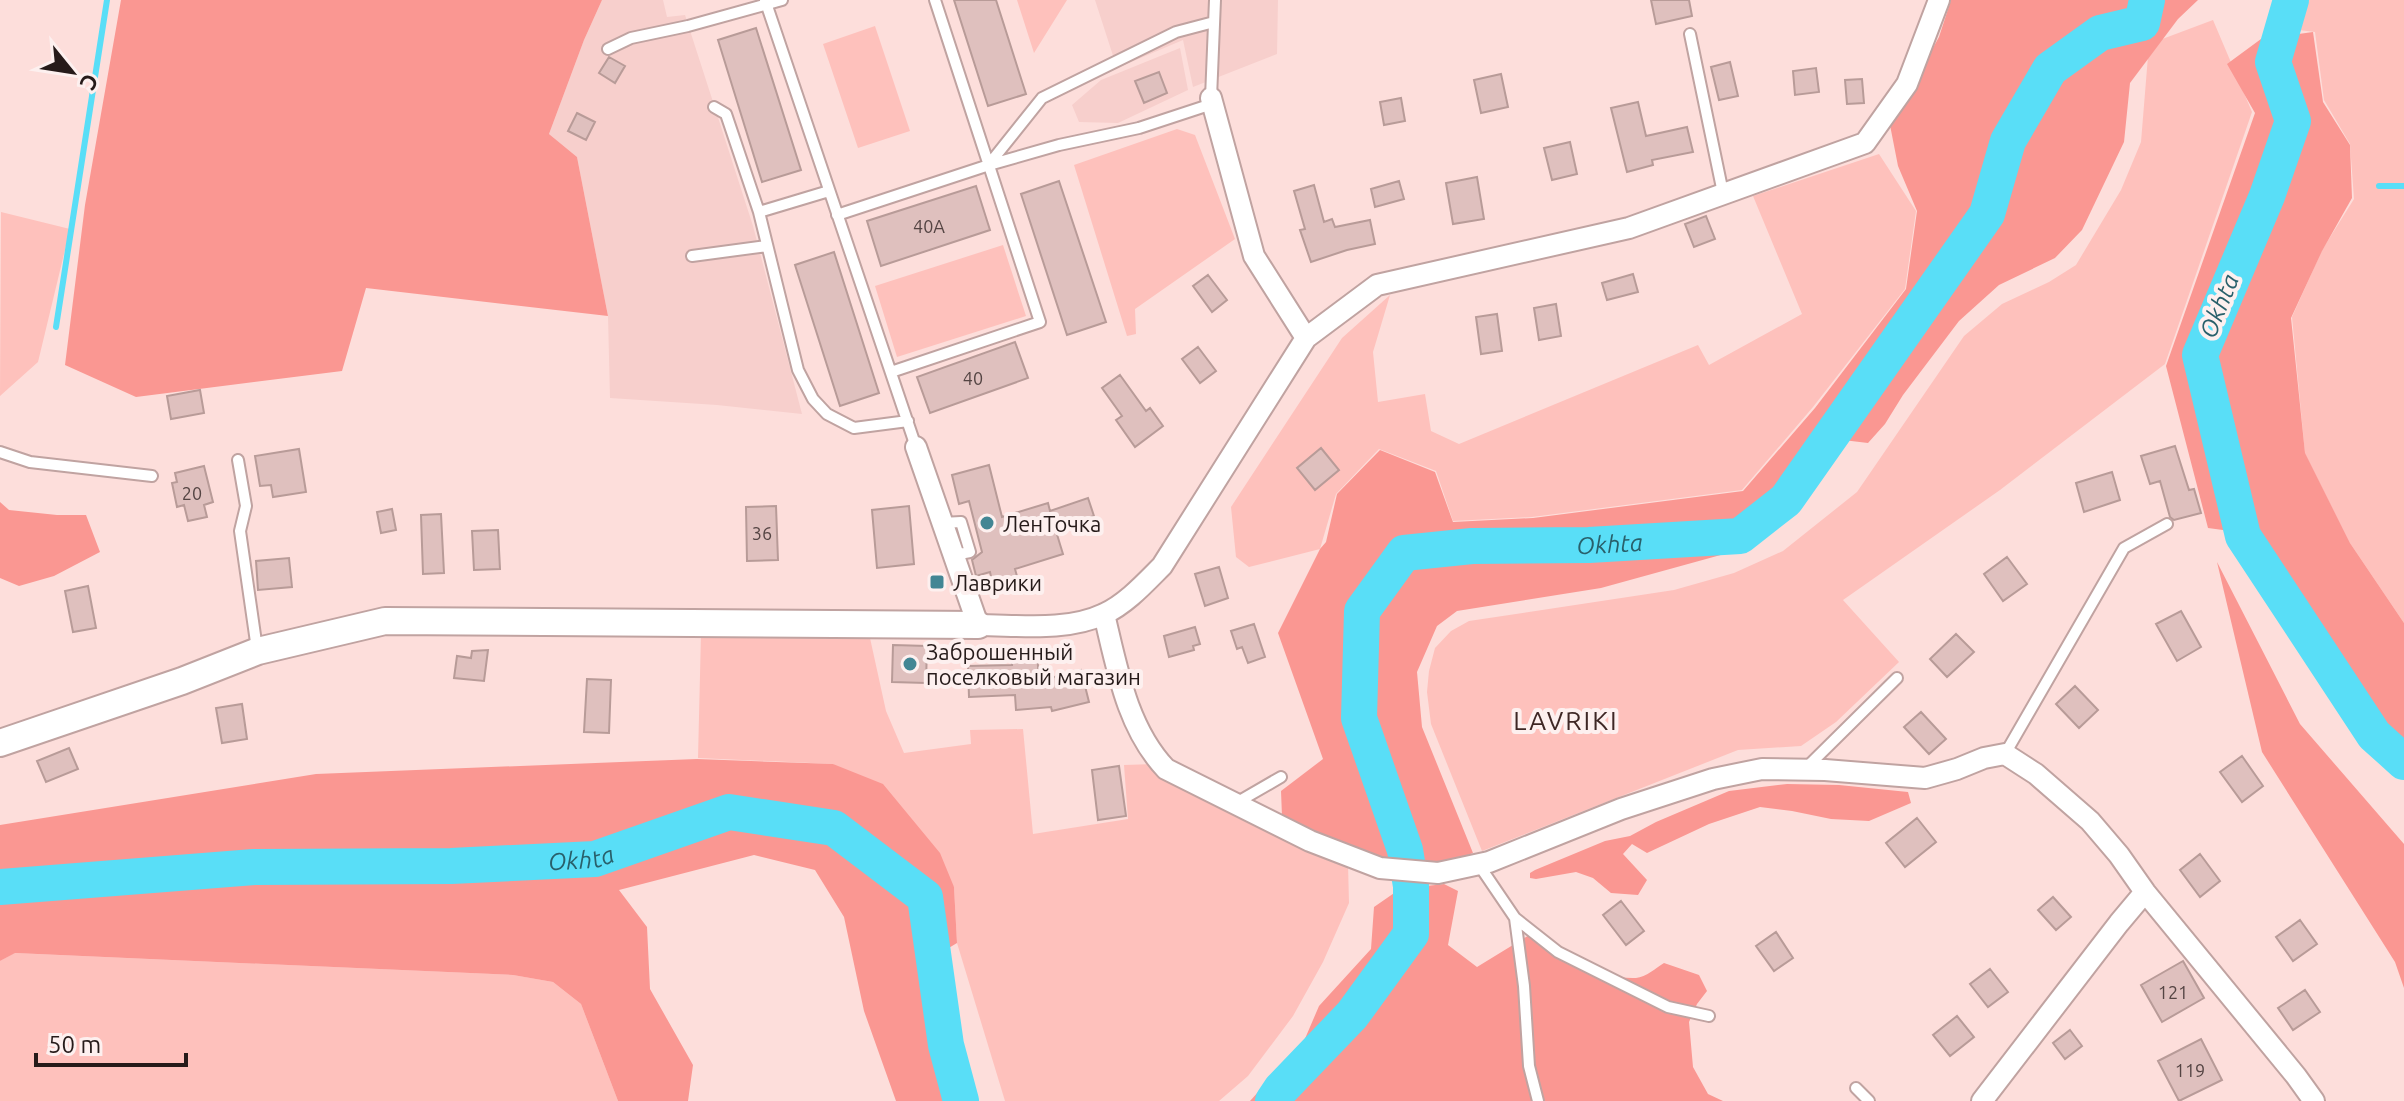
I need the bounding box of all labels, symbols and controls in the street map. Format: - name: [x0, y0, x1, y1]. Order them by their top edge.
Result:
- north arrow: [32, 32, 112, 112]
- text: С: [75, 70, 104, 95]
- house number: 40А: [913, 216, 945, 236]
- water label: Okhta: [2194, 270, 2244, 342]
- house number: 40: [963, 368, 983, 388]
- house number: 20: [182, 483, 202, 503]
- place label: ЛенТочка: [1003, 511, 1101, 536]
- marker: ЛенТочка: [978, 514, 996, 532]
- house number: 36: [752, 523, 772, 543]
- water label: Okhta: [1576, 528, 1643, 559]
- place label: Лаврики: [953, 570, 1042, 595]
- marker: Лаврики: [928, 573, 946, 591]
- place label: Заброшенный поселковый магазин: [926, 639, 1141, 689]
- marker: Заброшенный поселковый магазин: [901, 655, 919, 673]
- district label: LAVRIKI: [1513, 706, 1619, 735]
- water label: Okhta: [547, 840, 618, 875]
- house number: 121: [2158, 982, 2188, 1002]
- scale bar: [36, 1017, 186, 1067]
- text: 50 m: [48, 1031, 101, 1058]
- house number: 119: [2175, 1060, 2205, 1080]

